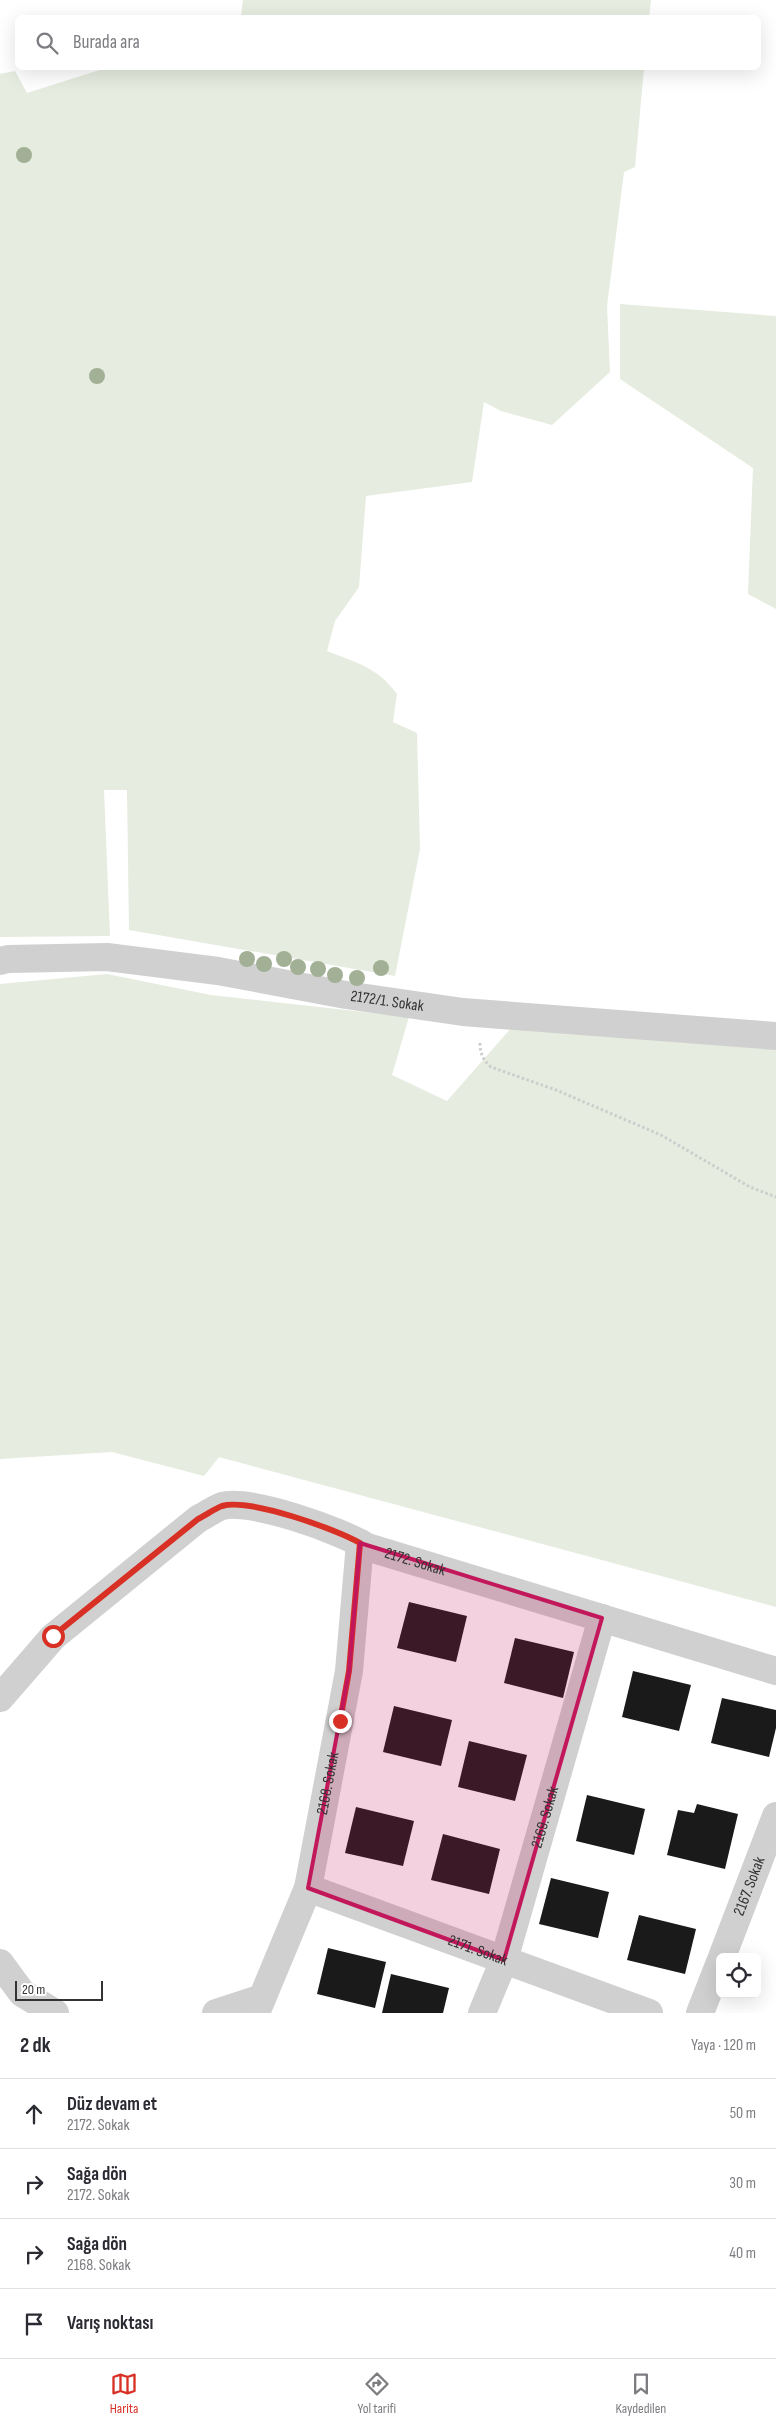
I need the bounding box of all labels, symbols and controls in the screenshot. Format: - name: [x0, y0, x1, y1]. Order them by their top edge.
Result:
- search box: [15, 15, 761, 70]
- icon: search: [33, 29, 61, 57]
- text: Burada ara: [73, 31, 140, 54]
- street label: 2172/1. Sokak: [349, 986, 425, 1016]
- street label: 2172. Sokak: [382, 1543, 448, 1580]
- route start: [42, 1625, 65, 1648]
- route end: [329, 1710, 352, 1733]
- street label: 2168. Sokak: [313, 1750, 343, 1816]
- street label: 2169. Sokak: [527, 1784, 563, 1850]
- street label: 2167. Sokak: [729, 1854, 769, 1918]
- street label: 2171. Sokak: [445, 1931, 510, 1970]
- map controls: [716, 1953, 761, 1998]
- button: locate: [716, 1953, 761, 1998]
- scale bar: [15, 1978, 102, 2001]
- text: 20 m: [22, 1981, 45, 1998]
- text: 2 dk: [20, 2033, 51, 2058]
- text: Yaya · 120 m: [691, 2036, 756, 2055]
- text: Düz devam et: [67, 2093, 157, 2116]
- icon: ahead: [20, 2100, 48, 2128]
- text: 50 m: [730, 2104, 756, 2123]
- text: 2172. Sokak: [67, 2116, 130, 2135]
- text: Sağa dön: [67, 2163, 127, 2186]
- icon: right: [20, 2170, 48, 2198]
- text: 30 m: [729, 2174, 756, 2193]
- text: 2172. Sokak: [67, 2186, 130, 2205]
- text: Sağa dön: [67, 2233, 127, 2256]
- icon: right: [20, 2240, 48, 2268]
- text: 40 m: [729, 2244, 756, 2263]
- text: 2168. Sokak: [67, 2256, 131, 2275]
- icon: arrive: [20, 2310, 48, 2338]
- text: Varış noktası: [67, 2312, 153, 2335]
- tab: Harita: [110, 2370, 138, 2417]
- tab: Yol tarifi: [358, 2370, 396, 2417]
- tab: Kaydedilen: [615, 2370, 666, 2417]

